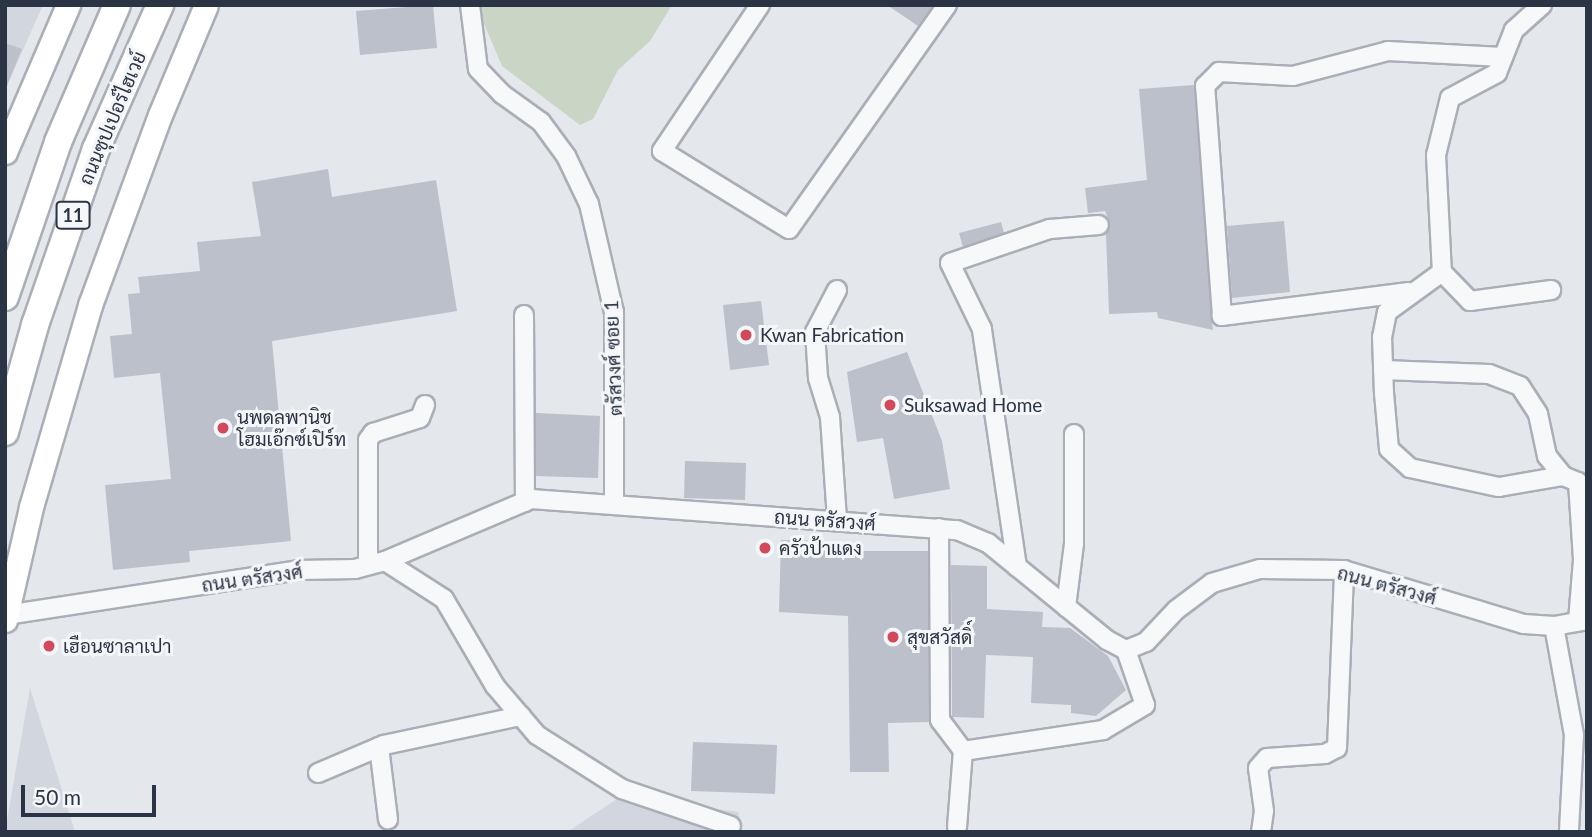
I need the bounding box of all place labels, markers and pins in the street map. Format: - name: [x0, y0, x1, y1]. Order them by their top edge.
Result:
- place label: Kwan Fabrication: [760, 324, 904, 346]
- marker: Kwan Fabrication: [738, 327, 754, 343]
- place label: Suksawad Home: [904, 394, 1042, 416]
- marker: Suksawad Home: [882, 397, 898, 413]
- place label: นพดลพานิช โฮมเอ๊กซ์เปิร์ท: [237, 406, 346, 450]
- marker: นพดลพานิช โฮมเอ๊กซ์เปิร์ท: [215, 420, 231, 436]
- place label: ครัวป้าแดง: [779, 537, 862, 559]
- marker: ครัวป้าแดง: [757, 540, 773, 556]
- place label: สุขสวัสดิ์: [907, 626, 972, 648]
- marker: สุขสวัสดิ์: [885, 629, 901, 645]
- place label: เฮือนซาลาเปา: [63, 635, 172, 657]
- marker: เฮือนซาลาเปา: [41, 638, 57, 654]

